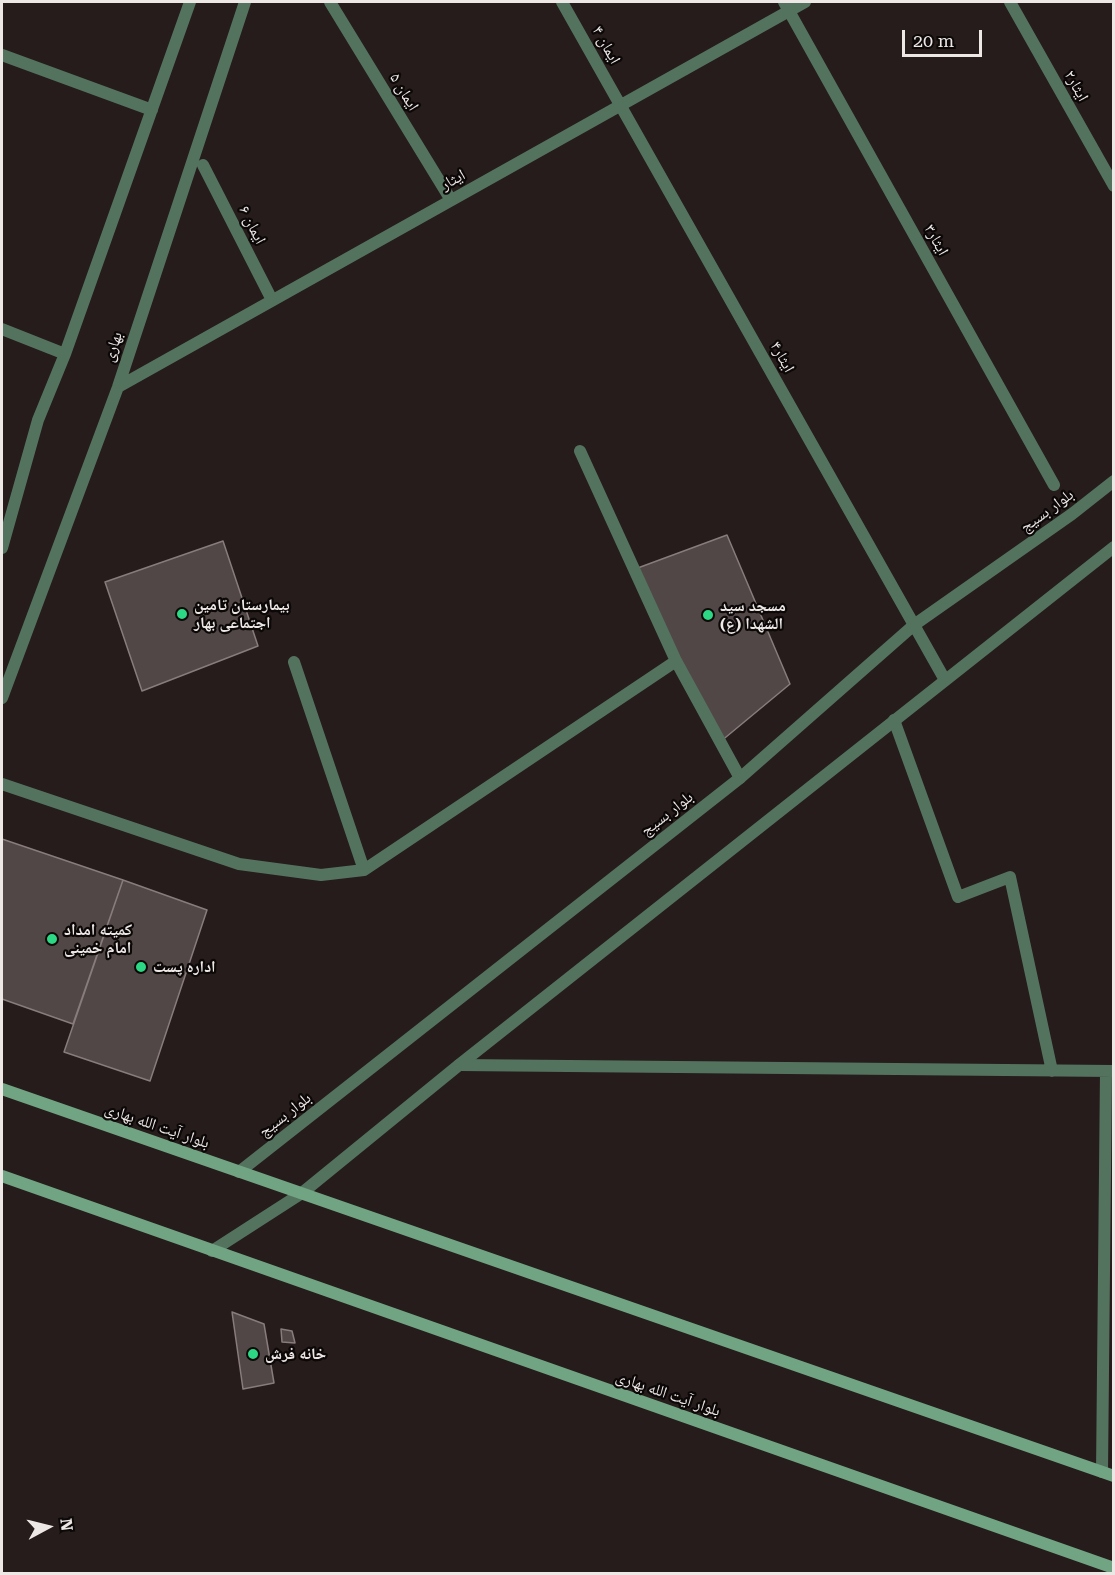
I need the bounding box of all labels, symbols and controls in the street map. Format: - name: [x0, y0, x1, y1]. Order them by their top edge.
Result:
- scale bar: [905, 18, 984, 56]
- street label: ایمان ۴: [588, 23, 624, 67]
- text: 20 m: [913, 30, 954, 51]
- street label: ایثار۲: [1060, 67, 1092, 105]
- street label: ایمان ۵: [385, 70, 423, 114]
- street label: ایثار: [437, 165, 469, 195]
- street label: ایمان ۶: [234, 203, 270, 247]
- street label: ایثار۳: [920, 221, 952, 259]
- street label: بهاری: [99, 329, 127, 365]
- street label: ایثار۴: [766, 338, 798, 376]
- street label: بلوار بسیج: [1017, 485, 1077, 537]
- place label: بیمارستان تامین اجتماعی بهار: [194, 595, 290, 633]
- place label: مسجد سید الشهدا (ع): [720, 596, 786, 634]
- marker: بیمارستان تامین اجتماعی بهار: [175, 607, 189, 621]
- marker: مسجد سید الشهدا (ع): [701, 608, 715, 622]
- street label: بلوار بسیج: [637, 788, 697, 840]
- place label: کمیته امداد امام خمینی: [64, 920, 132, 958]
- marker: کمیته امداد امام خمینی: [45, 932, 59, 946]
- place label: اداره پست: [153, 957, 216, 977]
- marker: اداره پست: [134, 960, 148, 974]
- street label: بلوار بسیج: [255, 1089, 315, 1141]
- street label: بلوار آیت الله بهاری: [102, 1099, 212, 1153]
- place label: خانه فرش: [265, 1344, 326, 1364]
- marker: خانه فرش: [246, 1347, 260, 1361]
- street label: بلوار آیت الله بهاری: [613, 1367, 723, 1421]
- north arrow: [18, 1497, 78, 1557]
- text: N: [56, 1517, 77, 1532]

